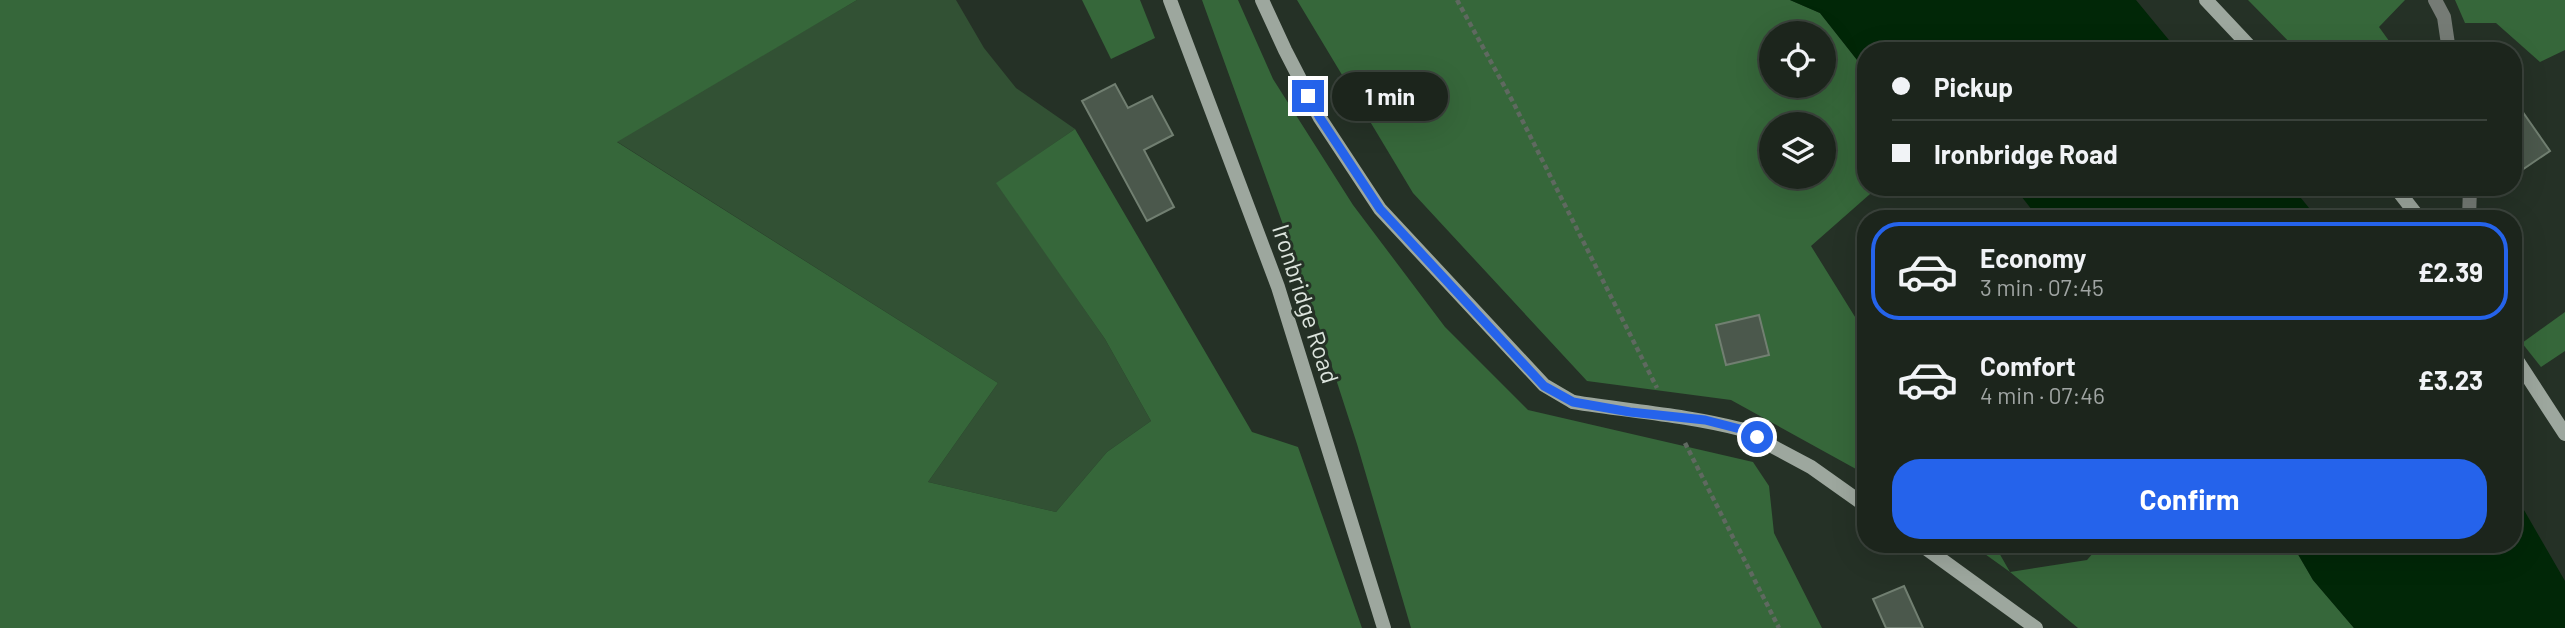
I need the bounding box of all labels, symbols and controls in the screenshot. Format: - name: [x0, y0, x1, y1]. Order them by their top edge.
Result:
- map controls: [1759, 21, 1836, 189]
- button: locate: [1759, 21, 1836, 98]
- text: Pickup: [1934, 71, 2013, 102]
- callout: 1 min: [1332, 72, 1448, 120]
- route end: [1292, 80, 1324, 112]
- text: 1 min: [1365, 82, 1415, 110]
- button: layers: [1759, 112, 1836, 189]
- text: Ironbridge Road: [1934, 138, 2118, 169]
- street label: Ironbridge Road: [1267, 220, 1346, 387]
- icon: car: [1896, 240, 1959, 303]
- text: Economy: [1980, 242, 2086, 273]
- text: £2.39: [2418, 256, 2483, 287]
- text: 3 min · 07:45: [1980, 273, 2104, 301]
- icon: car: [1896, 348, 1959, 411]
- text: Comfort: [1980, 350, 2076, 381]
- text: £3.23: [2418, 364, 2483, 395]
- text: 4 min · 07:46: [1980, 381, 2105, 409]
- route start: [1741, 421, 1773, 453]
- button: Confirm: [1892, 459, 2487, 539]

